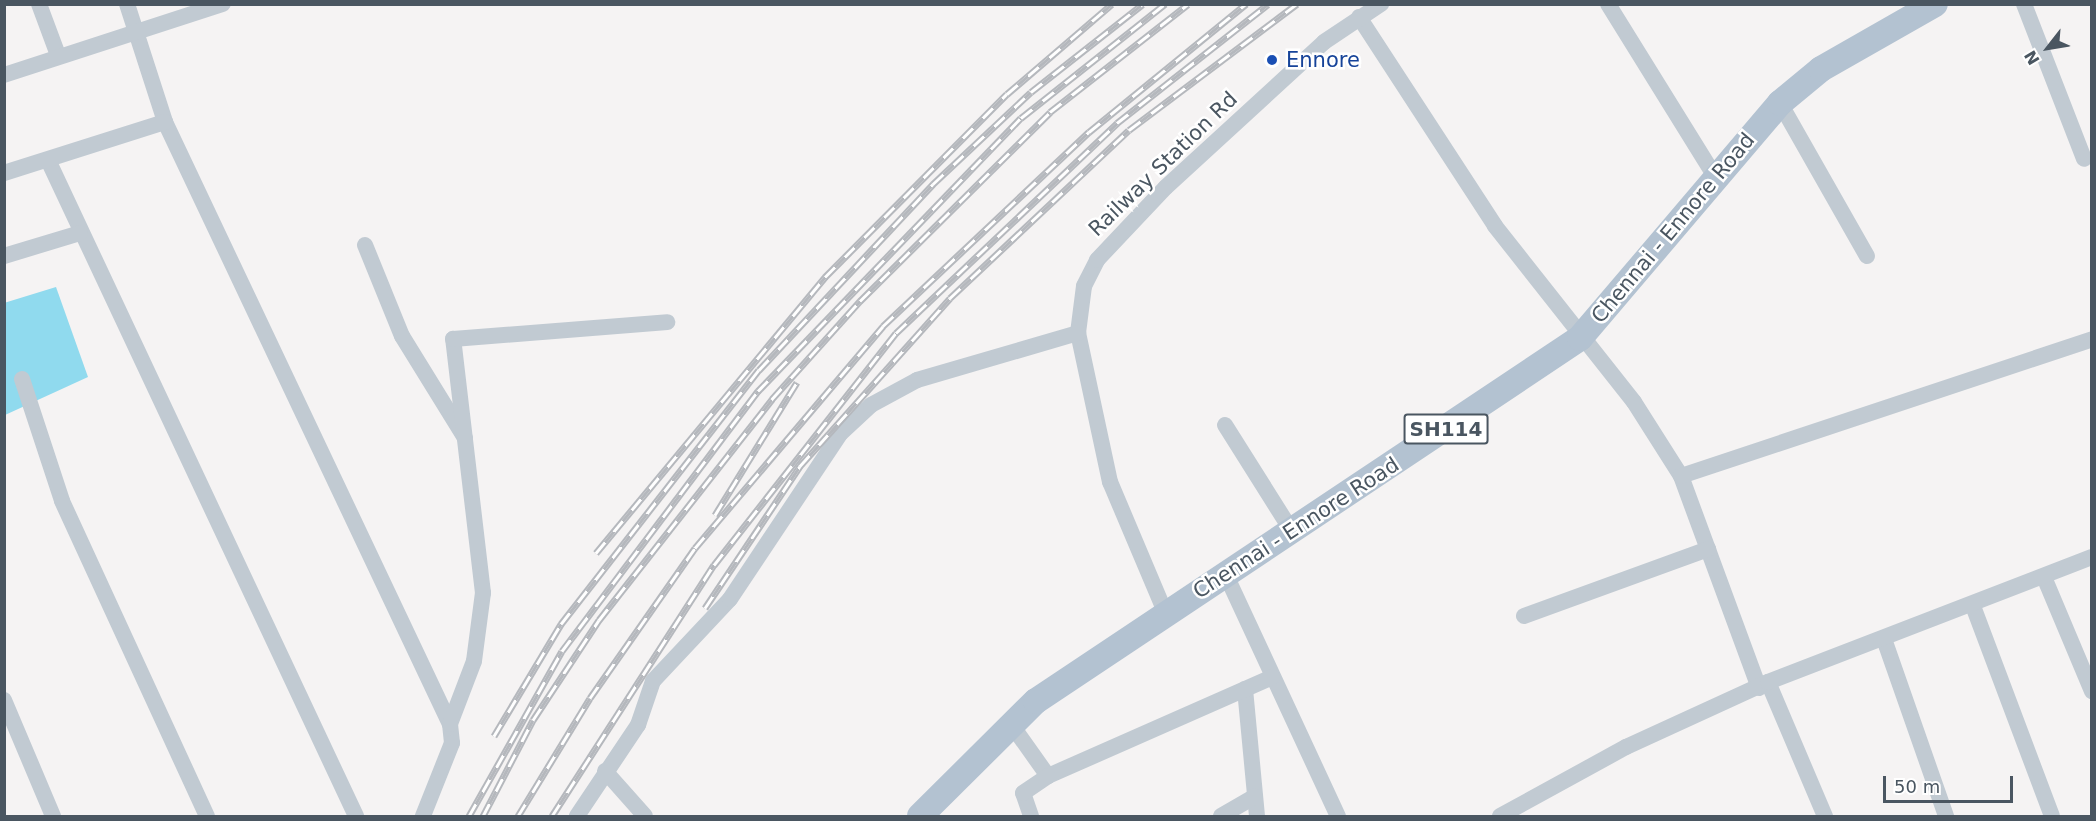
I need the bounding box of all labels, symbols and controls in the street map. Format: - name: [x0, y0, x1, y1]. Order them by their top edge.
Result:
- north arrow: [2018, 18, 2078, 78]
- place label: Ennore: [1286, 47, 1360, 73]
- text: N: [2021, 47, 2044, 68]
- marker: Ennore: [1263, 51, 1281, 69]
- street label: Railway Station Rd: [1083, 86, 1243, 242]
- street label: Chennai - Ennore Road: [1586, 128, 1760, 328]
- road number: SH114: [1402, 412, 1490, 446]
- street label: Chennai - Ennore Road: [1188, 452, 1404, 604]
- scale bar: [1886, 764, 2016, 802]
- text: 50 m: [1894, 776, 1940, 797]

